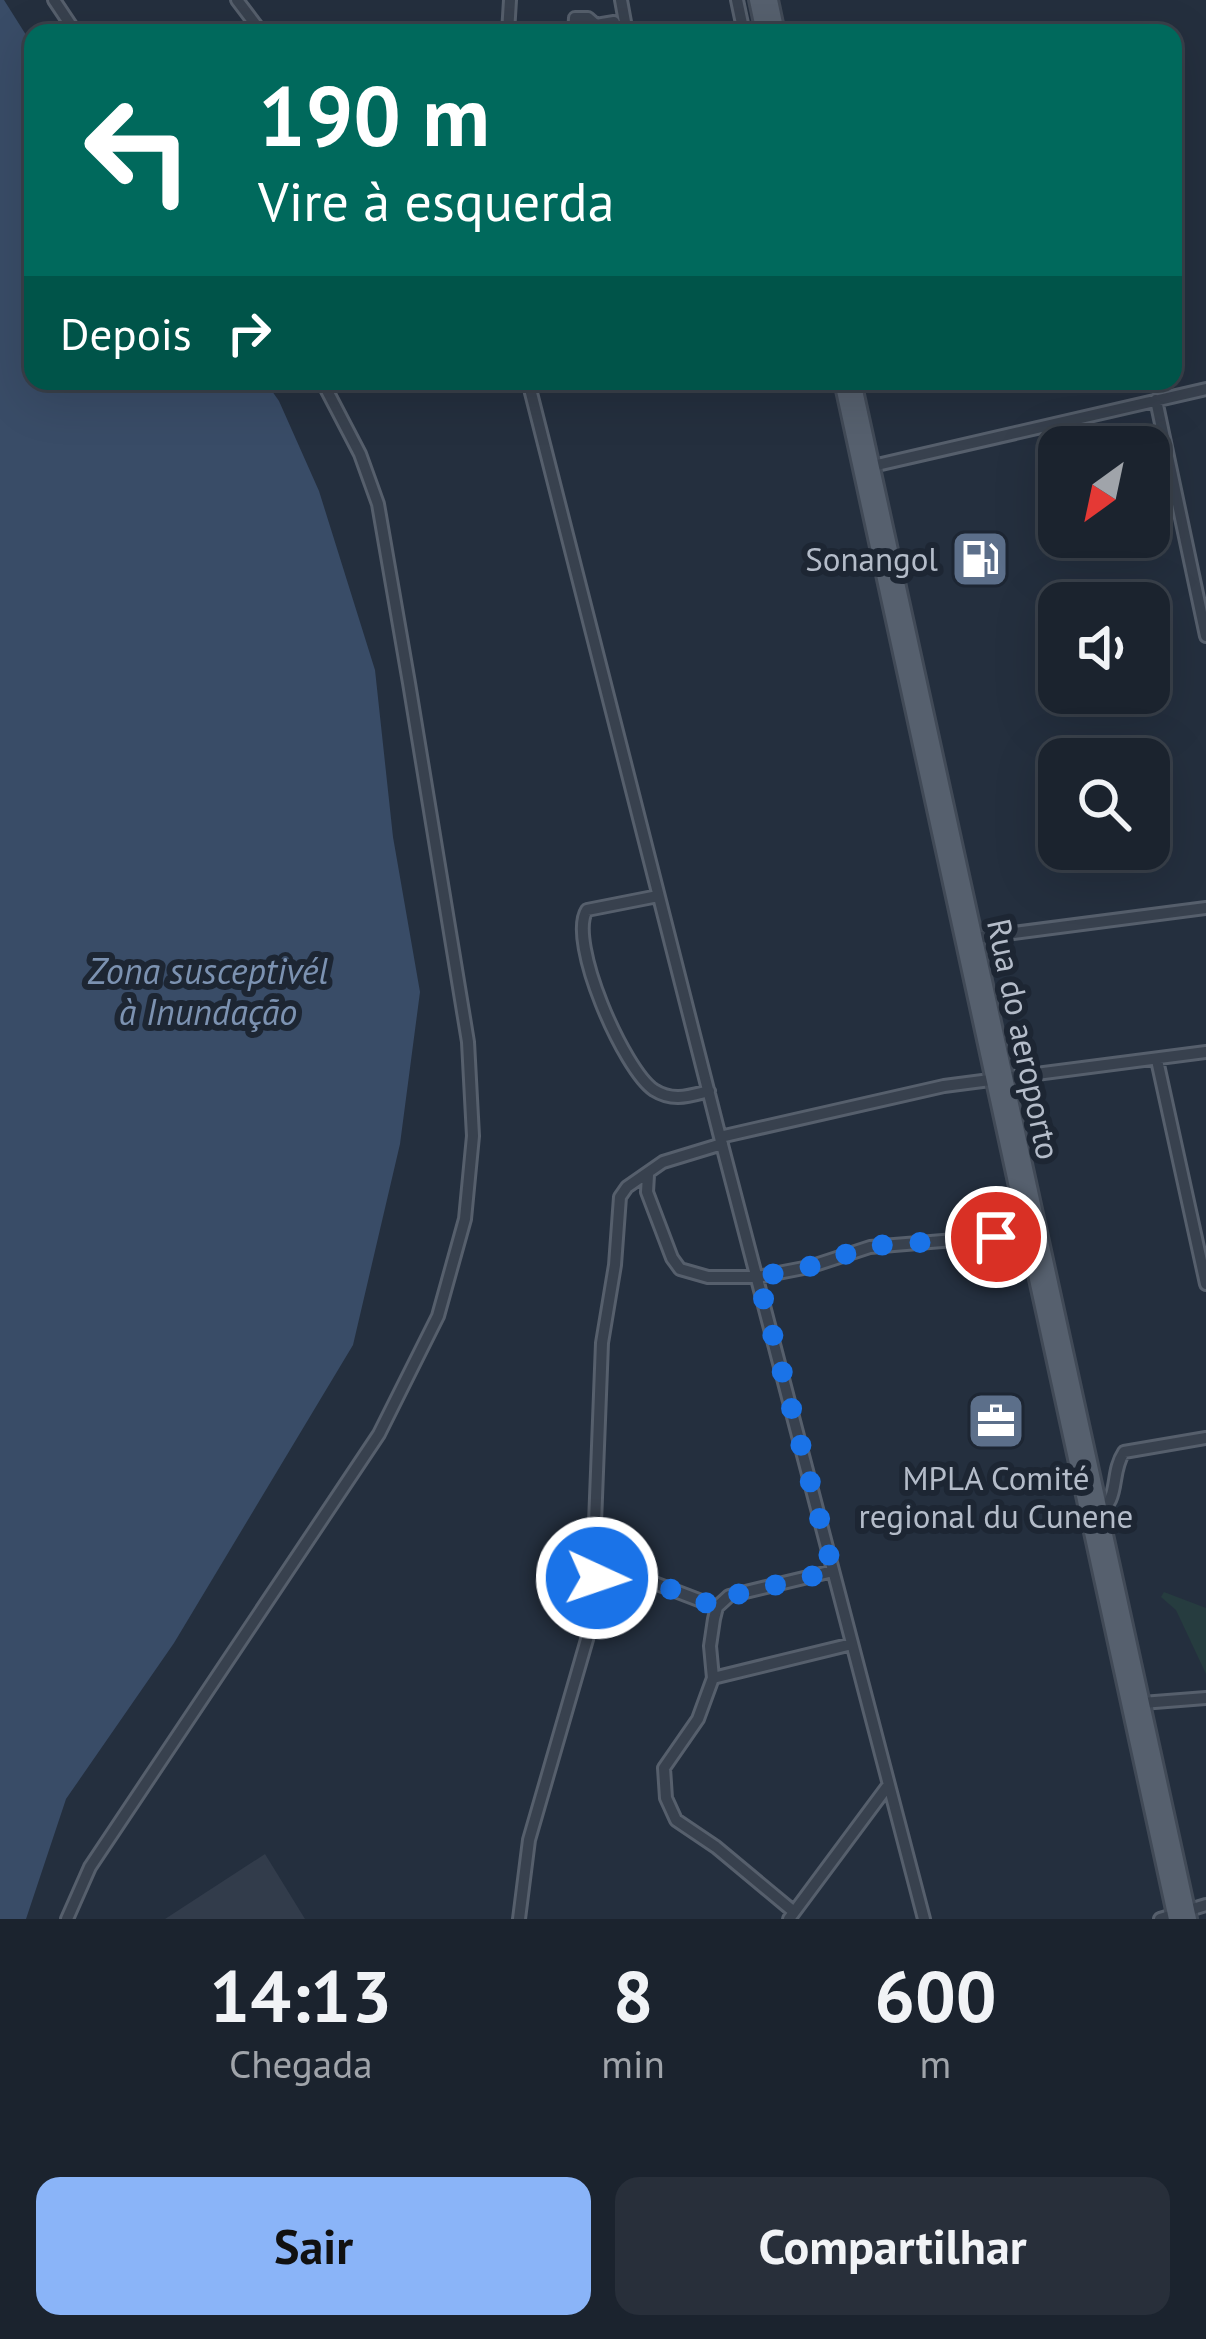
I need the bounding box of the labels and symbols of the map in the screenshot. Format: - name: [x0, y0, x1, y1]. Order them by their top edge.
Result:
- north arrow: [1038, 426, 1170, 558]
- fuel station icon: Sonangol: [949, 528, 1011, 590]
- place label: Sonangol: [805, 537, 938, 580]
- street label: Rua do aeroporto: [978, 915, 1071, 1163]
- water label: Zona susceptivél à Inundação: [87, 947, 328, 1035]
- pin: [945, 1186, 1047, 1288]
- office icon: MPLA Comité regional du Cunene: [965, 1390, 1027, 1452]
- place label: MPLA Comité regional du Cunene: [859, 1456, 1133, 1537]
- position arrow: [534, 1515, 660, 1641]

